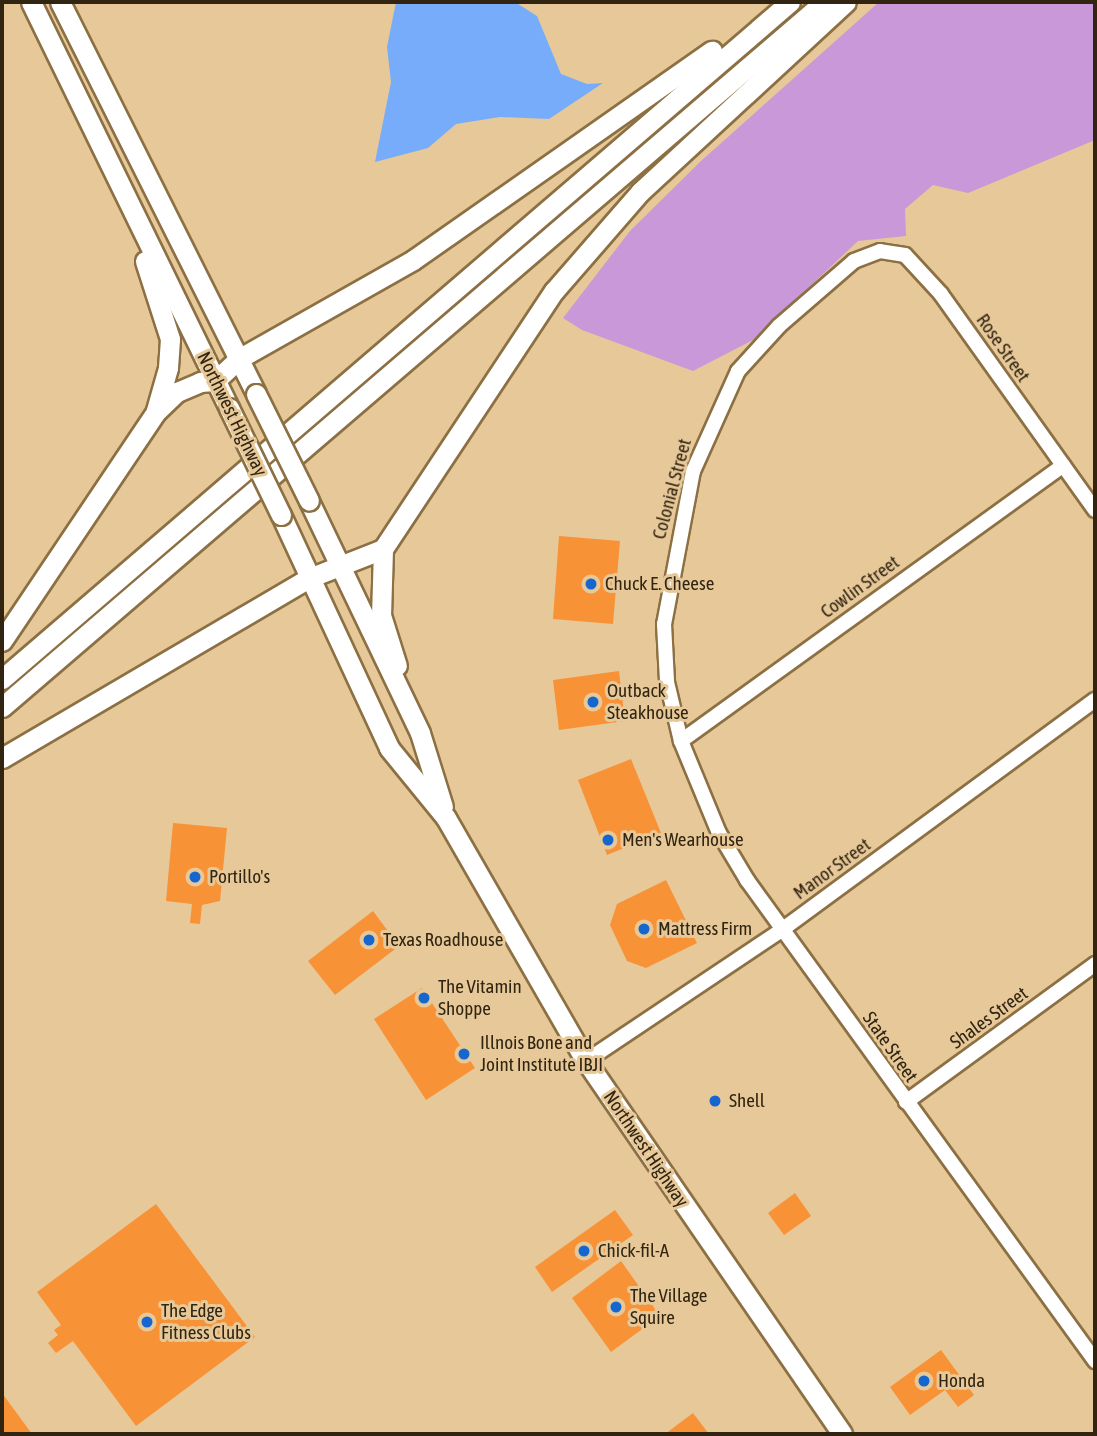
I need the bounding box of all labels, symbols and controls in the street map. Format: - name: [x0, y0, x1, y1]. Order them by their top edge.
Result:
- street label: Rose Street: [971, 309, 1035, 387]
- street label: Northwest Highway: [192, 348, 272, 480]
- street label: Colonial Street: [648, 436, 696, 542]
- street label: Cowlin Street: [816, 551, 904, 623]
- place label: Chuck E. Cheese: [605, 573, 714, 595]
- marker: Chuck E. Cheese: [583, 576, 599, 592]
- place label: Outback Steakhouse: [607, 680, 689, 724]
- marker: Outback Steakhouse: [585, 694, 601, 710]
- place label: Men's Wearhouse: [622, 829, 744, 851]
- marker: Men's Wearhouse: [600, 832, 616, 848]
- street label: Manor Street: [789, 833, 875, 905]
- place label: Portillo's: [209, 866, 270, 888]
- marker: Portillo's: [187, 869, 203, 885]
- place label: Mattress Firm: [658, 918, 752, 940]
- marker: Mattress Firm: [636, 921, 652, 937]
- place label: Texas Roadhouse: [383, 929, 503, 951]
- marker: Texas Roadhouse: [361, 932, 377, 948]
- place label: The Vitamin Shoppe: [438, 976, 522, 1020]
- street label: Shales Street: [946, 982, 1032, 1054]
- marker: The Vitamin Shoppe: [416, 990, 432, 1006]
- street label: State Street: [858, 1007, 922, 1087]
- place label: Illnois Bone and Joint Institute IBJI: [480, 1032, 603, 1076]
- marker: Illnois Bone and Joint Institute IBJI: [454, 1044, 474, 1064]
- street label: Northwest Highway: [599, 1086, 693, 1212]
- place label: Shell: [729, 1090, 765, 1112]
- marker: Shell: [707, 1093, 723, 1109]
- place label: Chick-fil-A: [598, 1240, 669, 1262]
- marker: Chick-fil-A: [576, 1243, 592, 1259]
- place label: The Village Squire: [630, 1285, 707, 1329]
- marker: The Village Squire: [608, 1299, 624, 1315]
- place label: The Edge Fitness Clubs: [161, 1300, 251, 1344]
- marker: The Edge Fitness Clubs: [139, 1314, 155, 1330]
- place label: Honda: [938, 1370, 985, 1392]
- marker: Honda: [916, 1373, 932, 1389]

